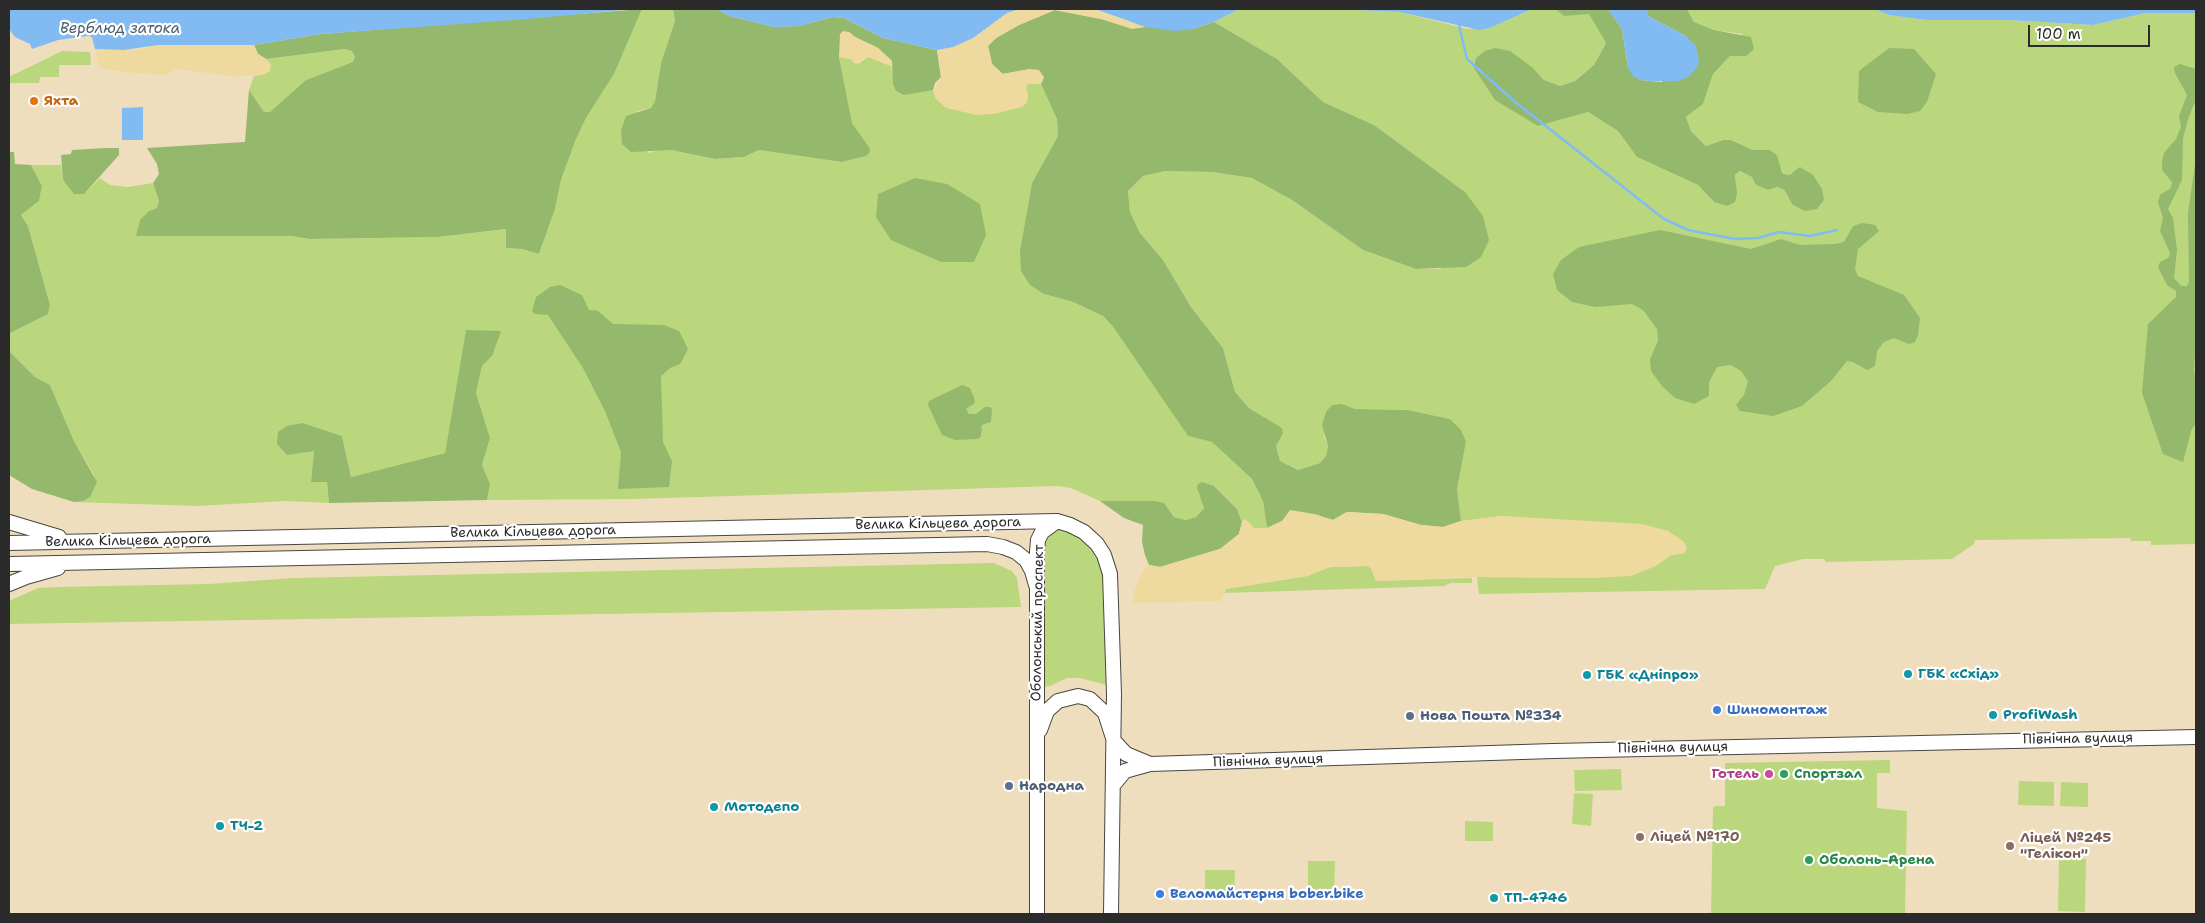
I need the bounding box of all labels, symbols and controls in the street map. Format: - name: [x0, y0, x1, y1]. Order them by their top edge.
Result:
- scale bar: [2030, 15, 2152, 47]
- water label: Верблюд затока: [60, 20, 180, 38]
- text: 100 m: [2036, 24, 2081, 44]
- place label: Яхта: [44, 93, 78, 109]
- marker: Яхта: [28, 95, 40, 107]
- street label: Велика Кільцева дорога: [855, 514, 1021, 534]
- street label: Велика Кільцева дорога: [450, 522, 616, 542]
- street label: Велика Кільцева дорога: [45, 531, 211, 551]
- street label: Оболонський проспект: [1028, 544, 1048, 702]
- place label: ГБК «Схід»: [1918, 666, 1999, 682]
- place label: ГБК «Дніпро»: [1597, 667, 1698, 683]
- marker: ГБК «Схід»: [1902, 668, 1914, 680]
- marker: ГБК «Дніпро»: [1581, 669, 1593, 681]
- place label: Шиномонтаж: [1727, 702, 1827, 718]
- marker: Шиномонтаж: [1711, 704, 1723, 716]
- place label: ProfiWash: [2003, 707, 2078, 723]
- place label: Нова Пошта №334: [1420, 708, 1562, 724]
- marker: ProfiWash: [1987, 709, 1999, 721]
- marker: Нова Пошта №334: [1404, 710, 1416, 722]
- street label: Північна вулиця: [2023, 730, 2133, 748]
- street label: Північна вулиця: [1618, 739, 1728, 757]
- street label: Північна вулиця: [1213, 751, 1323, 771]
- place label: Готель: [1711, 766, 1759, 782]
- place label: Спортзал: [1794, 766, 1862, 782]
- marker: Готель: [1763, 768, 1775, 780]
- marker: Спортзал: [1778, 768, 1790, 780]
- place label: Народна: [1019, 778, 1084, 794]
- marker: Народна: [1003, 780, 1015, 792]
- place label: Мотодепо: [724, 799, 799, 815]
- marker: Мотодепо: [708, 801, 720, 813]
- place label: ТЧ-2: [230, 818, 263, 834]
- marker: ТЧ-2: [214, 820, 226, 832]
- place label: Ліцей №170: [1650, 829, 1740, 845]
- place label: Ліцей №245 "Гелікон": [2020, 830, 2111, 862]
- marker: Ліцей №170: [1634, 831, 1646, 843]
- marker: Ліцей №245 "Гелікон": [2004, 840, 2016, 852]
- place label: Оболонь-Арена: [1819, 852, 1934, 868]
- marker: Оболонь-Арена: [1803, 854, 1815, 866]
- place label: Веломайстерня bober.bike: [1170, 886, 1364, 902]
- marker: Веломайстерня bober.bike: [1154, 888, 1166, 900]
- place label: ТП-4746: [1504, 890, 1567, 906]
- marker: ТП-4746: [1488, 892, 1500, 904]

